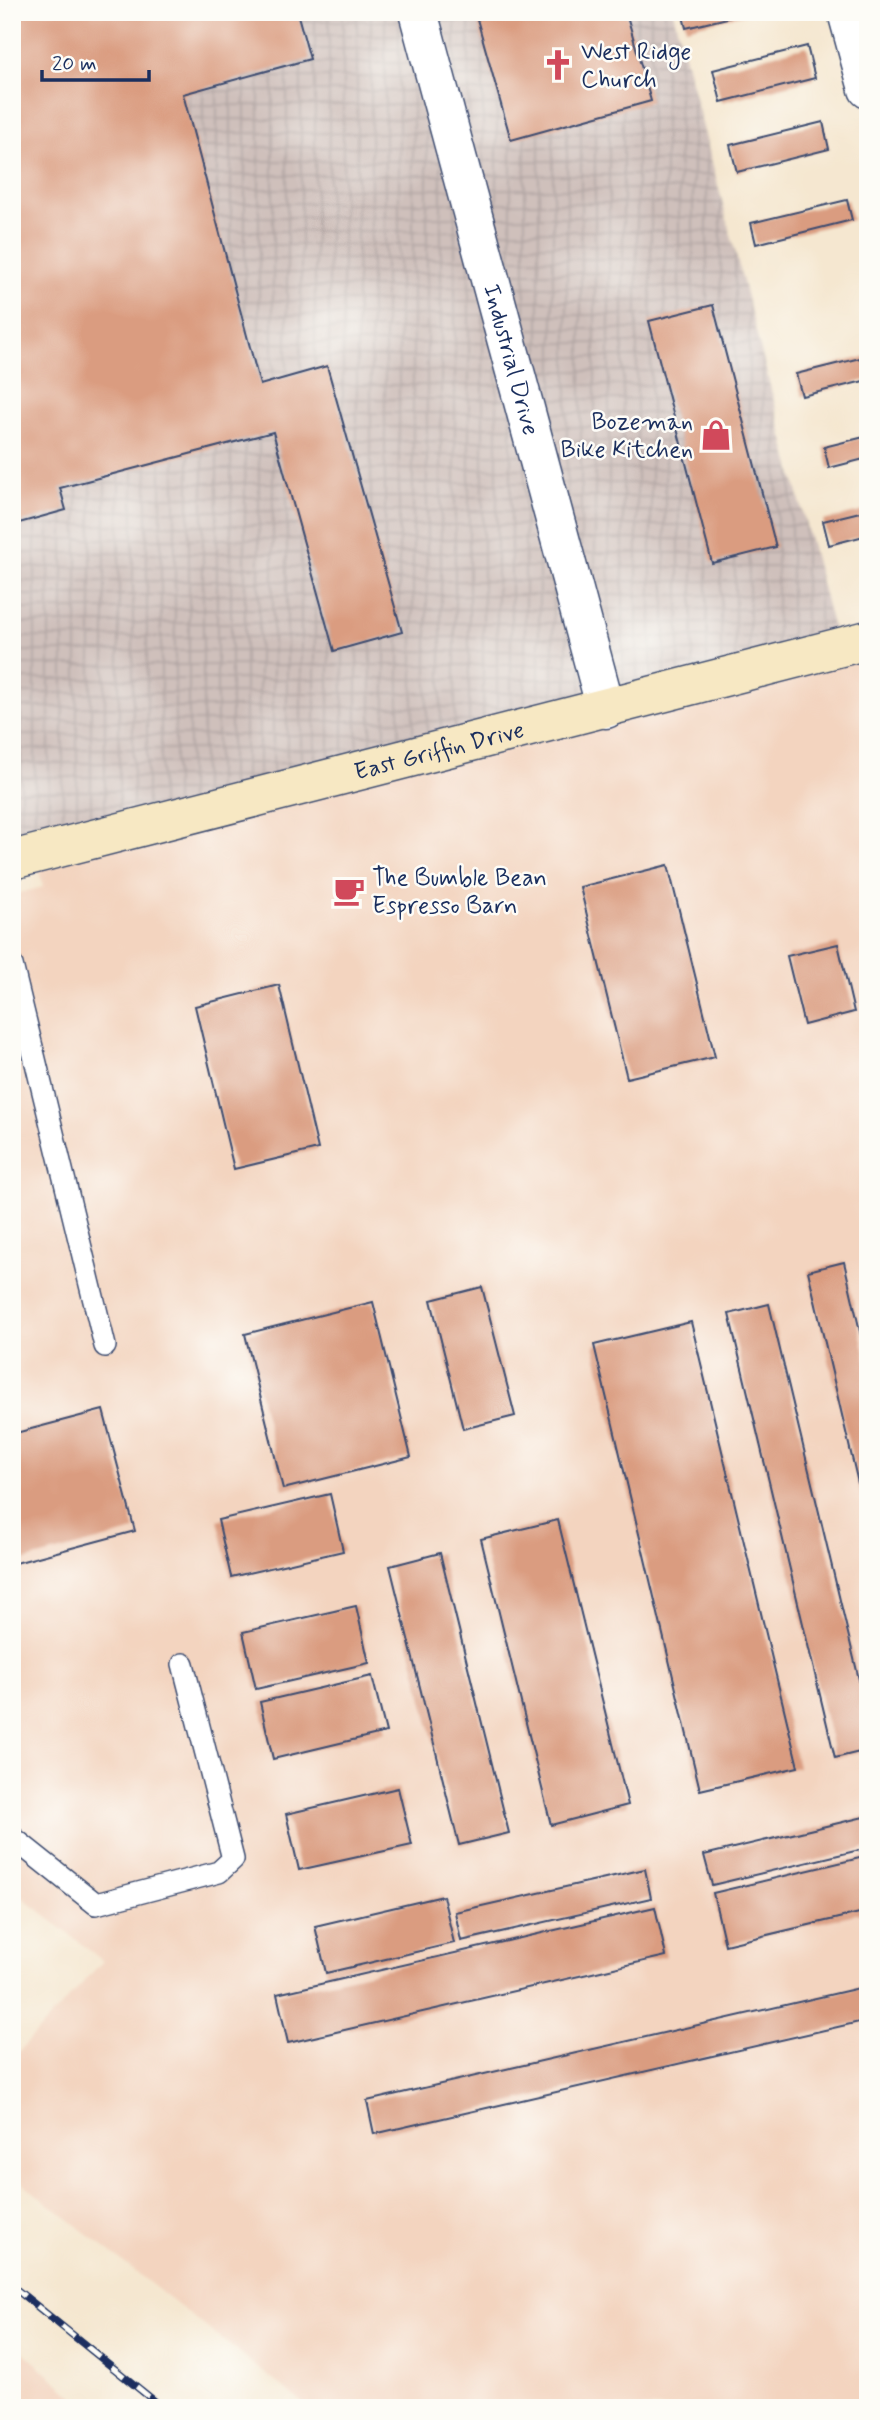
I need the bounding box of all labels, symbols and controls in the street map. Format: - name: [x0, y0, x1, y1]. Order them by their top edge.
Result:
- place label: West Ridge Church: [581, 37, 691, 96]
- scale bar: [42, 38, 149, 82]
- church icon: West Ridge Church: [541, 48, 575, 82]
- text: 20 m: [52, 50, 97, 78]
- street label: Industrial Drive: [475, 281, 546, 439]
- place label: Bozeman Bike Kitchen: [560, 407, 693, 466]
- shop icon: Bozeman Bike Kitchen: [699, 418, 733, 452]
- street label: East Griffin Drive: [351, 715, 528, 788]
- place label: The Bumble Bean Espresso Barn: [372, 863, 547, 922]
- cafe icon: The Bumble Bean Espresso Barn: [332, 874, 366, 908]

